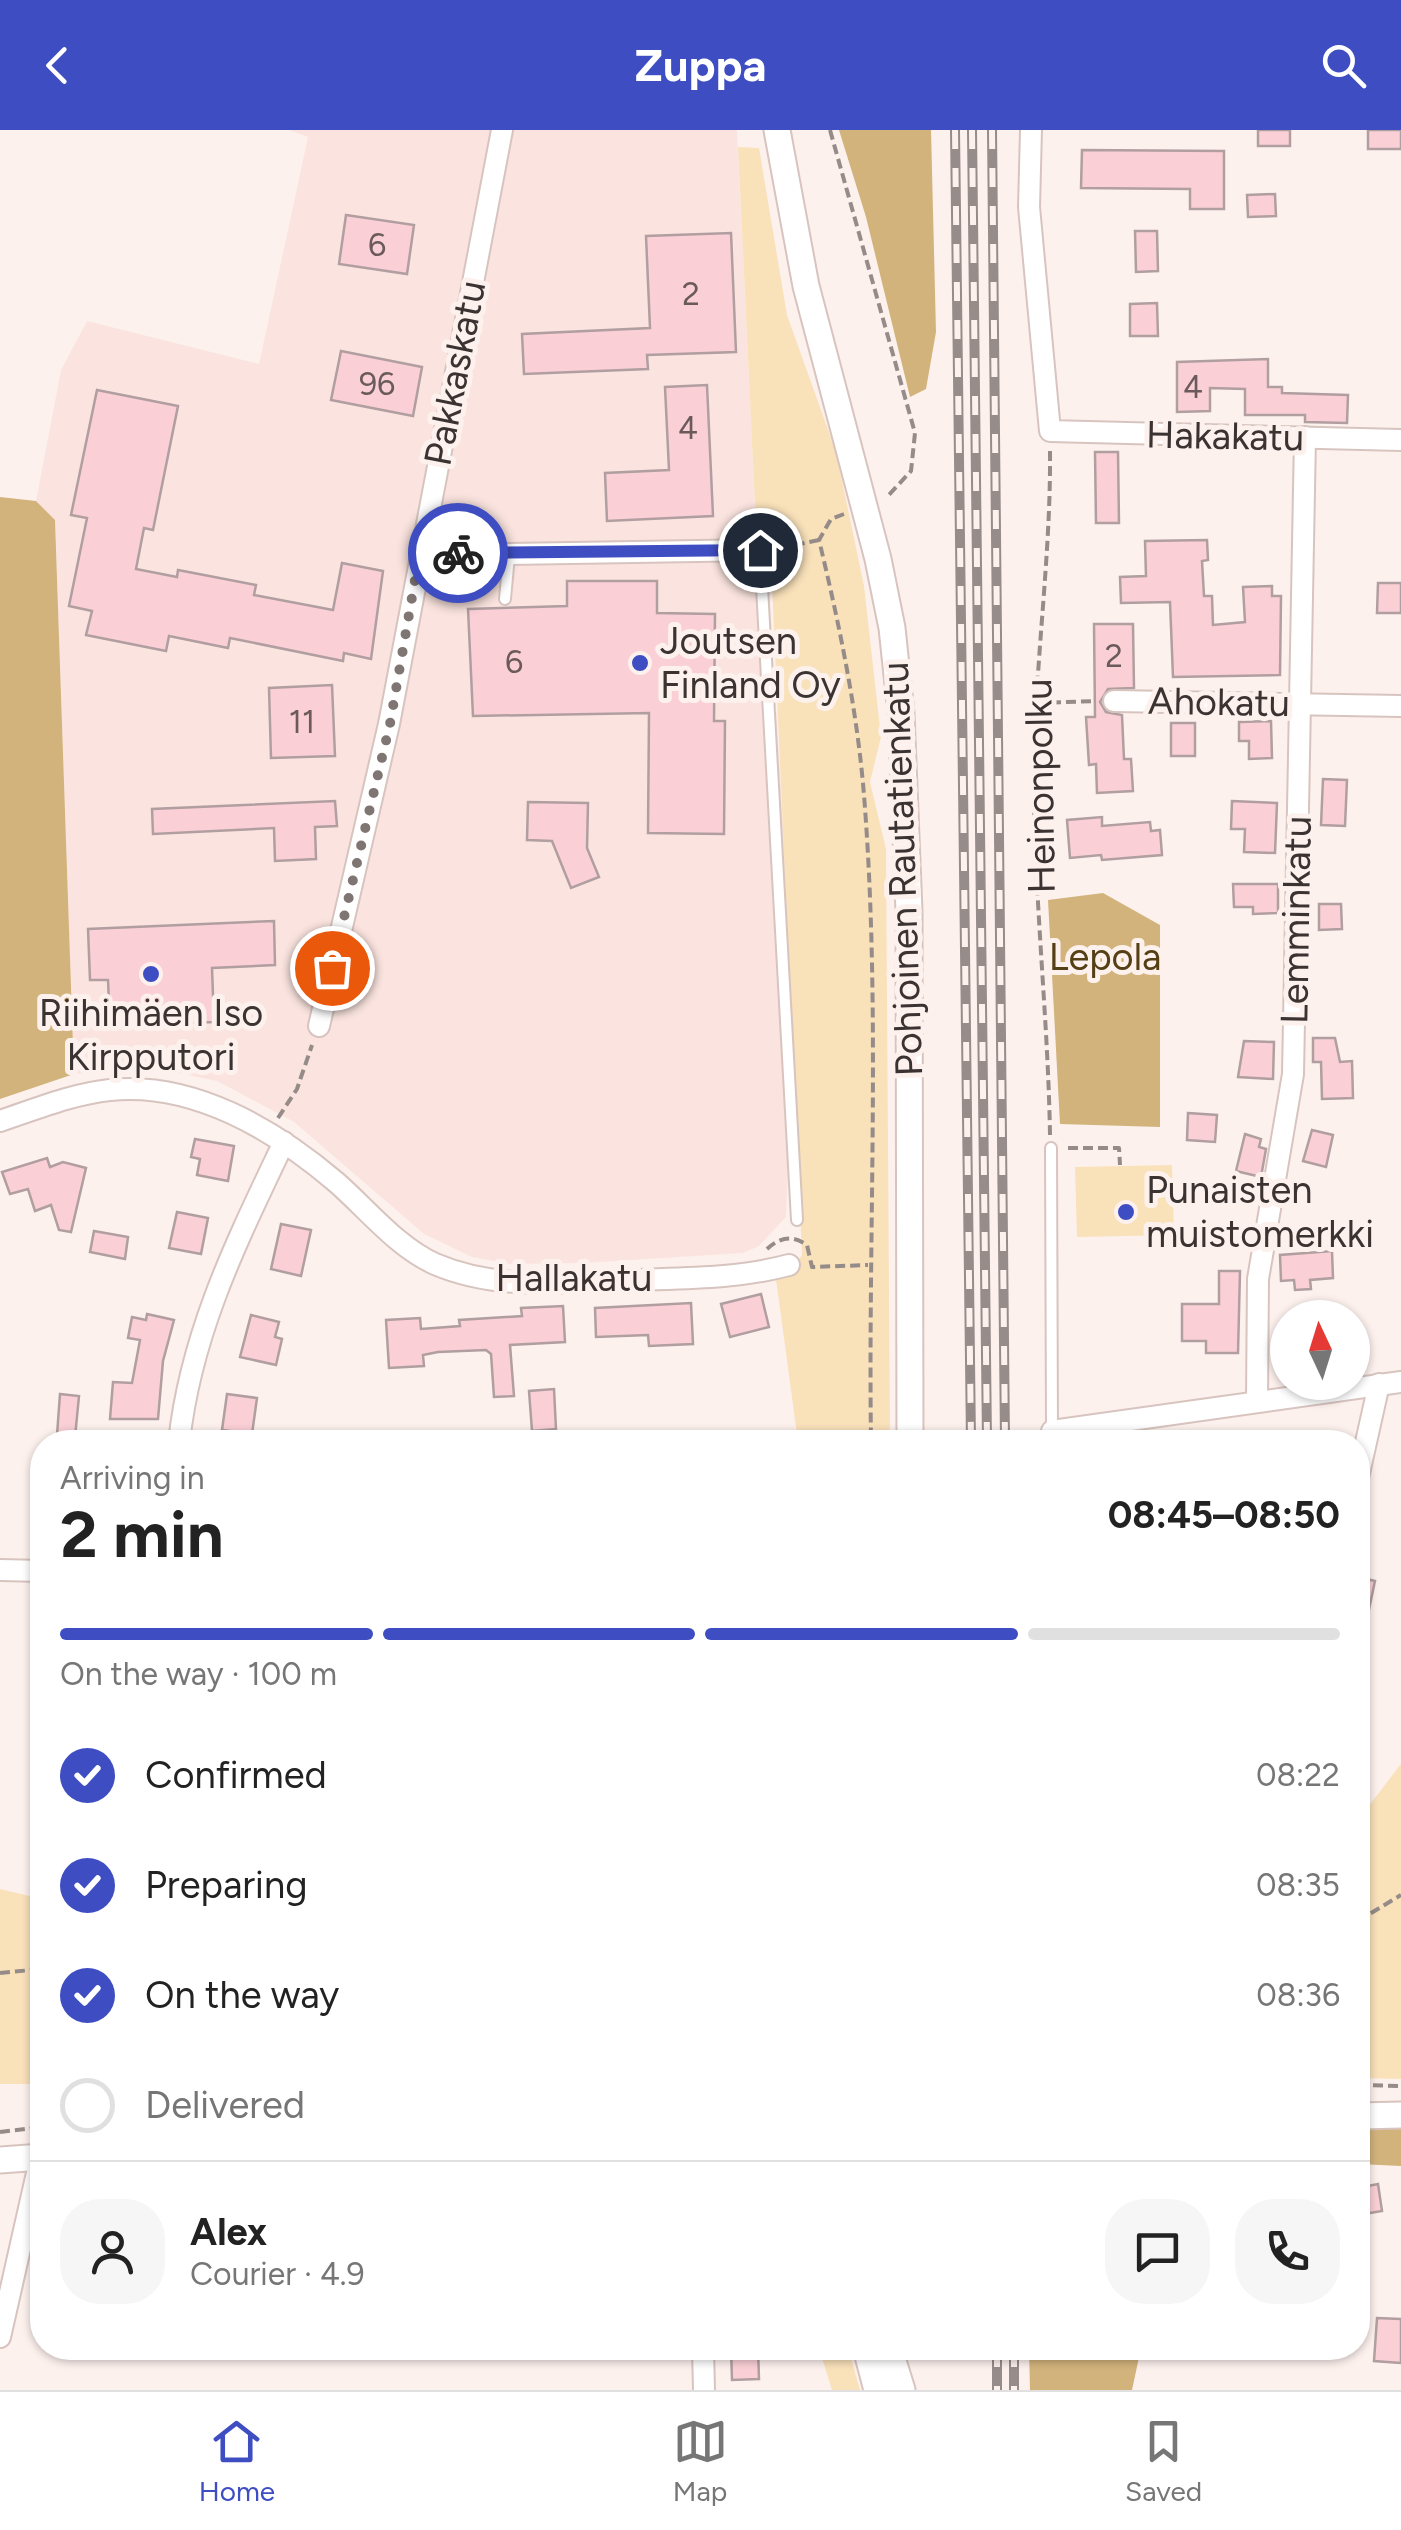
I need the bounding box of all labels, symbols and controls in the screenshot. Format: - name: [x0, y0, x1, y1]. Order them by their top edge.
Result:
- icon: back: [30, 38, 85, 93]
- text: Zuppa: [634, 38, 767, 92]
- icon: search: [1316, 38, 1371, 93]
- house number: 6: [368, 226, 386, 264]
- house number: 2: [682, 275, 700, 313]
- street label: Pakkaskatu: [415, 277, 495, 469]
- house number: 96: [359, 365, 395, 403]
- house number: 4: [1183, 368, 1203, 406]
- house number: 4: [678, 409, 698, 447]
- street label: Hakakatu: [1145, 412, 1305, 460]
- courier: [408, 503, 508, 603]
- pin: [718, 508, 803, 593]
- icon: home: [733, 523, 788, 578]
- icon: bike: [431, 526, 486, 581]
- place label: Joutsen Finland Oy: [660, 618, 841, 708]
- house number: 2: [1105, 637, 1123, 675]
- house number: 6: [505, 643, 523, 681]
- marker: Joutsen Finland Oy: [629, 652, 651, 674]
- street label: Pohjoinen Rautatienkatu: [872, 661, 932, 1077]
- street label: Heinonpolku: [1015, 678, 1065, 894]
- street label: Ahokatu: [1148, 678, 1290, 726]
- house number: 11: [289, 703, 315, 741]
- street label: Lemminkatu: [1271, 816, 1321, 1024]
- pin: [290, 926, 375, 1011]
- park label: Lepola: [1049, 934, 1161, 980]
- icon: bag: [305, 941, 360, 996]
- marker: Riihimäen Iso Kirpputori: [140, 963, 162, 985]
- place label: Riihimäen Iso Kirpputori: [39, 990, 263, 1080]
- place label: Punaisten muistomerkki: [1146, 1167, 1374, 1257]
- marker: Punaisten muistomerkki: [1115, 1201, 1137, 1223]
- street label: Hallakatu: [496, 1255, 653, 1301]
- north arrow: [1270, 1300, 1370, 1400]
- map controls: [1270, 1300, 1370, 1400]
- text: Arriving in: [60, 1459, 205, 1497]
- text: 08:45–08:50: [1108, 1492, 1340, 1538]
- text: 2 min: [60, 1495, 224, 1573]
- text: On the way · 100 m: [60, 1655, 337, 1693]
- icon: check: [60, 1748, 115, 1803]
- text: Confirmed: [145, 1752, 327, 1798]
- text: 08:22: [1256, 1756, 1340, 1794]
- icon: check: [60, 1858, 115, 1913]
- text: Preparing: [145, 1862, 307, 1908]
- text: 08:35: [1256, 1866, 1340, 1904]
- icon: check: [60, 1968, 115, 2023]
- text: On the way: [145, 1972, 339, 2018]
- text: 08:36: [1256, 1976, 1340, 2014]
- text: Delivered: [145, 2082, 305, 2128]
- button: person: [60, 2199, 165, 2304]
- button: chat: [1105, 2199, 1210, 2304]
- button: phone: [1235, 2199, 1340, 2304]
- text: Alex: [190, 2209, 267, 2255]
- text: Courier · 4.9: [190, 2255, 365, 2293]
- tab: Home: [199, 2414, 275, 2508]
- tab: Map: [673, 2414, 728, 2508]
- tab: Saved: [1125, 2414, 1202, 2508]

